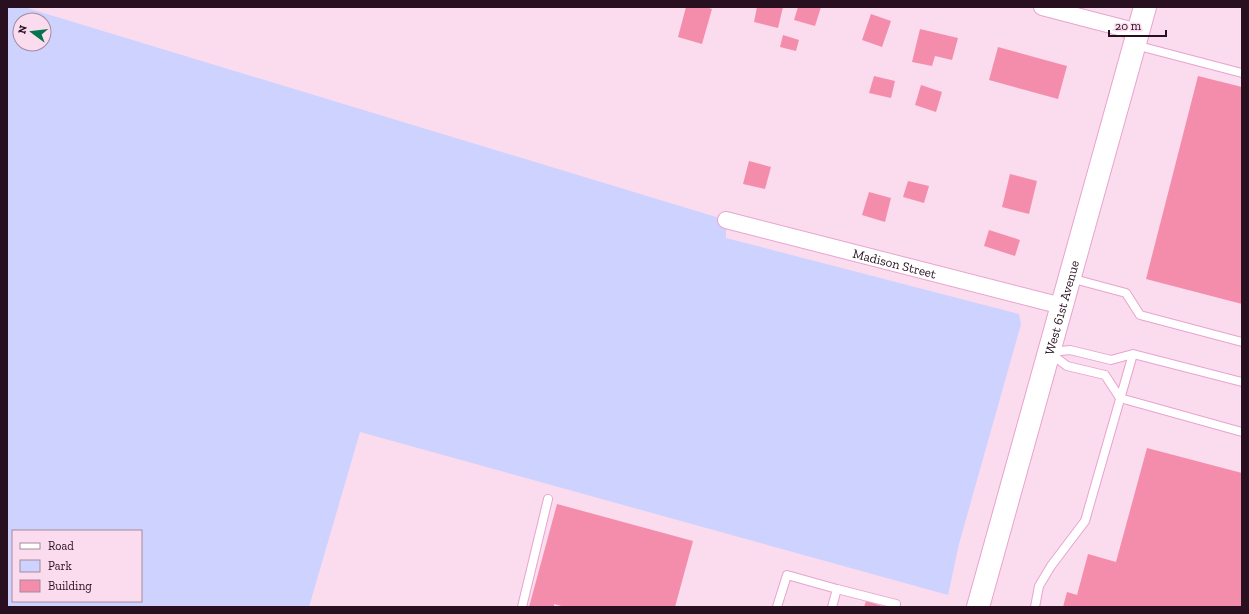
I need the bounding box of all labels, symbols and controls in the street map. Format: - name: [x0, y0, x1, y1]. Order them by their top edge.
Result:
- north arrow: [12, 12, 52, 52]
- scale bar: [1109, 12, 1166, 38]
- text: 20 m: [1115, 19, 1142, 33]
- text: N: [15, 23, 30, 35]
- street label: Madison Street: [851, 246, 938, 282]
- street label: West 61st Avenue: [1042, 259, 1082, 356]
- legend: [12, 530, 142, 602]
- text: Road: [48, 539, 74, 553]
- text: Park: [48, 559, 73, 573]
- text: Building: [48, 579, 92, 593]

